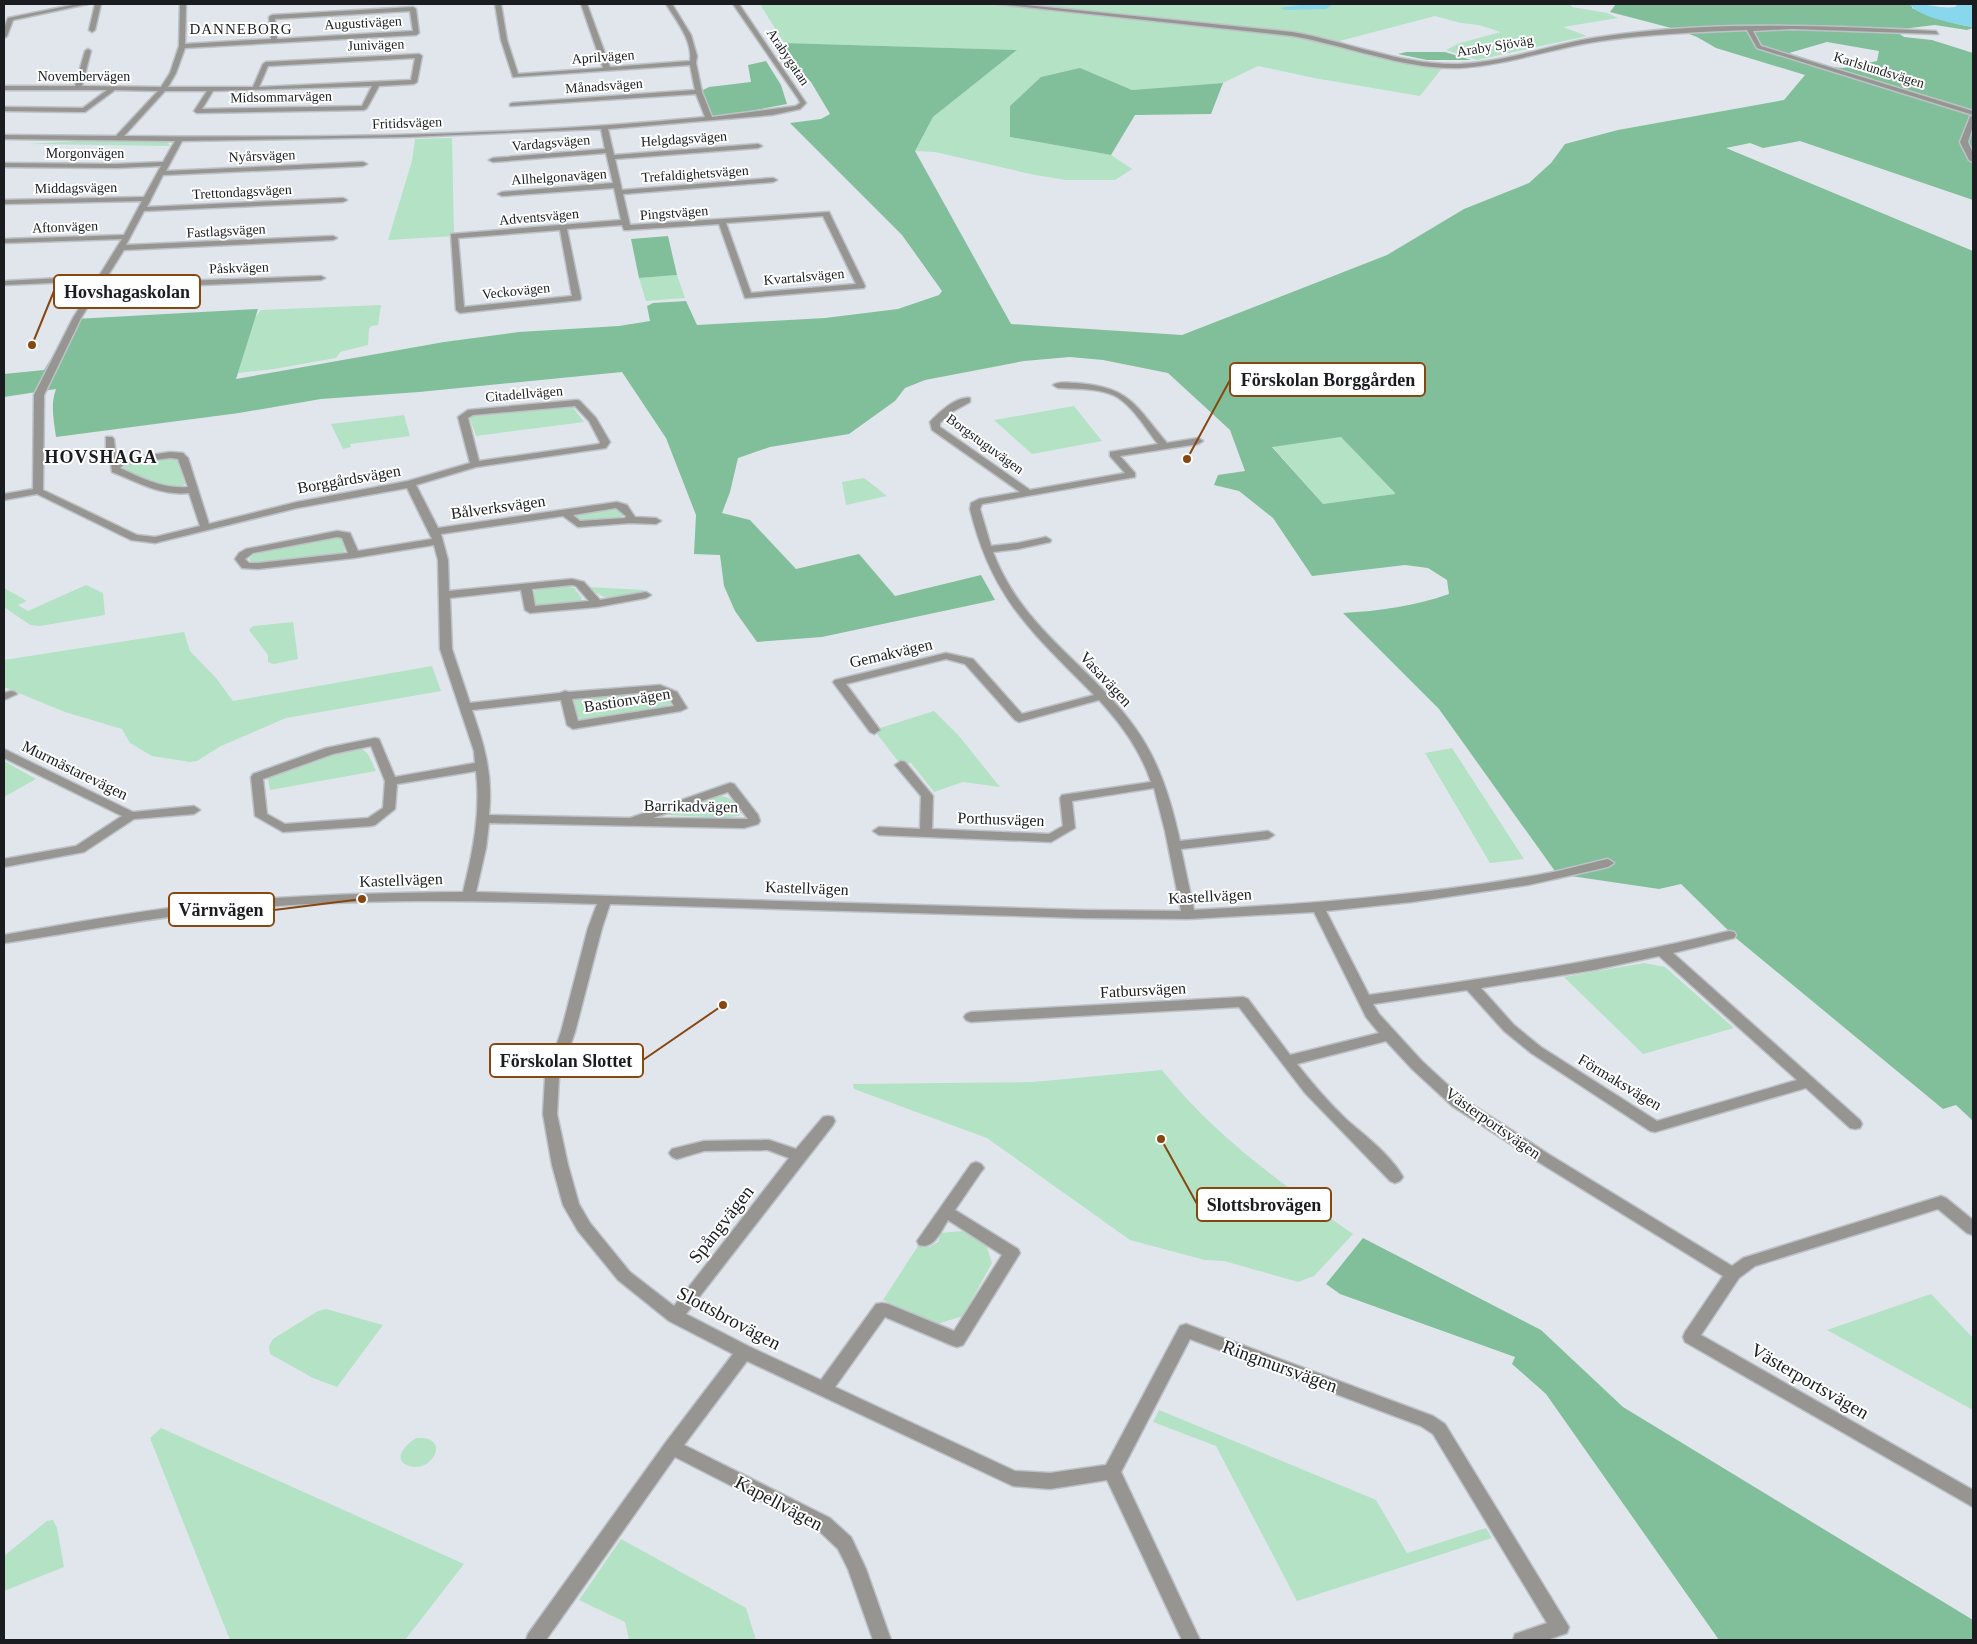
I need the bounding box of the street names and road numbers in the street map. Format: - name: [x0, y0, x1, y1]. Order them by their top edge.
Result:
- street label: Augustivägen: [324, 13, 402, 33]
- street label: Arabygatan: [764, 26, 812, 88]
- street label: Araby Sjöväg: [1456, 33, 1534, 59]
- street label: Junivägen: [347, 37, 405, 53]
- street label: Aprilvägen: [571, 47, 635, 67]
- street label: Karlslundsvägen: [1832, 49, 1926, 91]
- street label: Novembervägen: [38, 69, 130, 84]
- street label: Månadsvägen: [565, 76, 643, 96]
- street label: Midsommarvägen: [230, 89, 332, 105]
- street label: Fritidsvägen: [372, 114, 442, 132]
- street label: Helgdagsvägen: [640, 129, 728, 149]
- street label: Vardagsvägen: [511, 132, 591, 154]
- street label: Morgonvägen: [46, 146, 124, 161]
- street label: Nyårsvägen: [228, 147, 296, 165]
- street label: Trefaldighetsvägen: [641, 163, 749, 185]
- street label: Allhelgonavägen: [511, 166, 607, 188]
- street label: Middagsvägen: [35, 180, 117, 196]
- street label: Trettondagsvägen: [192, 182, 292, 202]
- street label: Pingstvägen: [639, 203, 709, 223]
- street label: Adventsvägen: [498, 206, 580, 228]
- street label: Aftonvägen: [32, 218, 98, 236]
- street label: Fastlagsvägen: [186, 221, 266, 241]
- street label: Påskvägen: [209, 259, 269, 277]
- street label: Kvartalsvägen: [763, 266, 845, 288]
- street label: Veckovägen: [481, 280, 551, 302]
- street label: Citadellvägen: [485, 383, 563, 405]
- street label: Borgstuguvägen: [944, 411, 1026, 477]
- street label: Borggårdsvägen: [296, 462, 402, 497]
- street label: Bålverksvägen: [450, 492, 546, 523]
- street label: Gemakvägen: [848, 635, 934, 672]
- street label: Vasavägen: [1076, 648, 1136, 710]
- street label: Bastionvägen: [583, 685, 671, 716]
- street label: Murmästarevägen: [19, 737, 131, 804]
- street label: Barrikadvägen: [644, 797, 738, 816]
- street label: Porthusvägen: [957, 809, 1045, 830]
- street label: Kastellvägen: [359, 870, 443, 891]
- street label: Kastellvägen: [765, 878, 849, 899]
- street label: Kastellvägen: [1168, 885, 1252, 908]
- street label: Fatbursvägen: [1100, 979, 1187, 1002]
- street label: Förmaksvägen: [1575, 1050, 1665, 1114]
- street label: Västerportsvägen: [1442, 1084, 1544, 1163]
- street label: Spångvägen: [684, 1181, 758, 1267]
- street label: Slottsbrovägen: [674, 1282, 785, 1354]
- street label: Ringmursvägen: [1220, 1336, 1341, 1397]
- street label: Västerportsvägen: [1747, 1339, 1873, 1424]
- street label: Kapellvägen: [732, 1471, 827, 1535]

